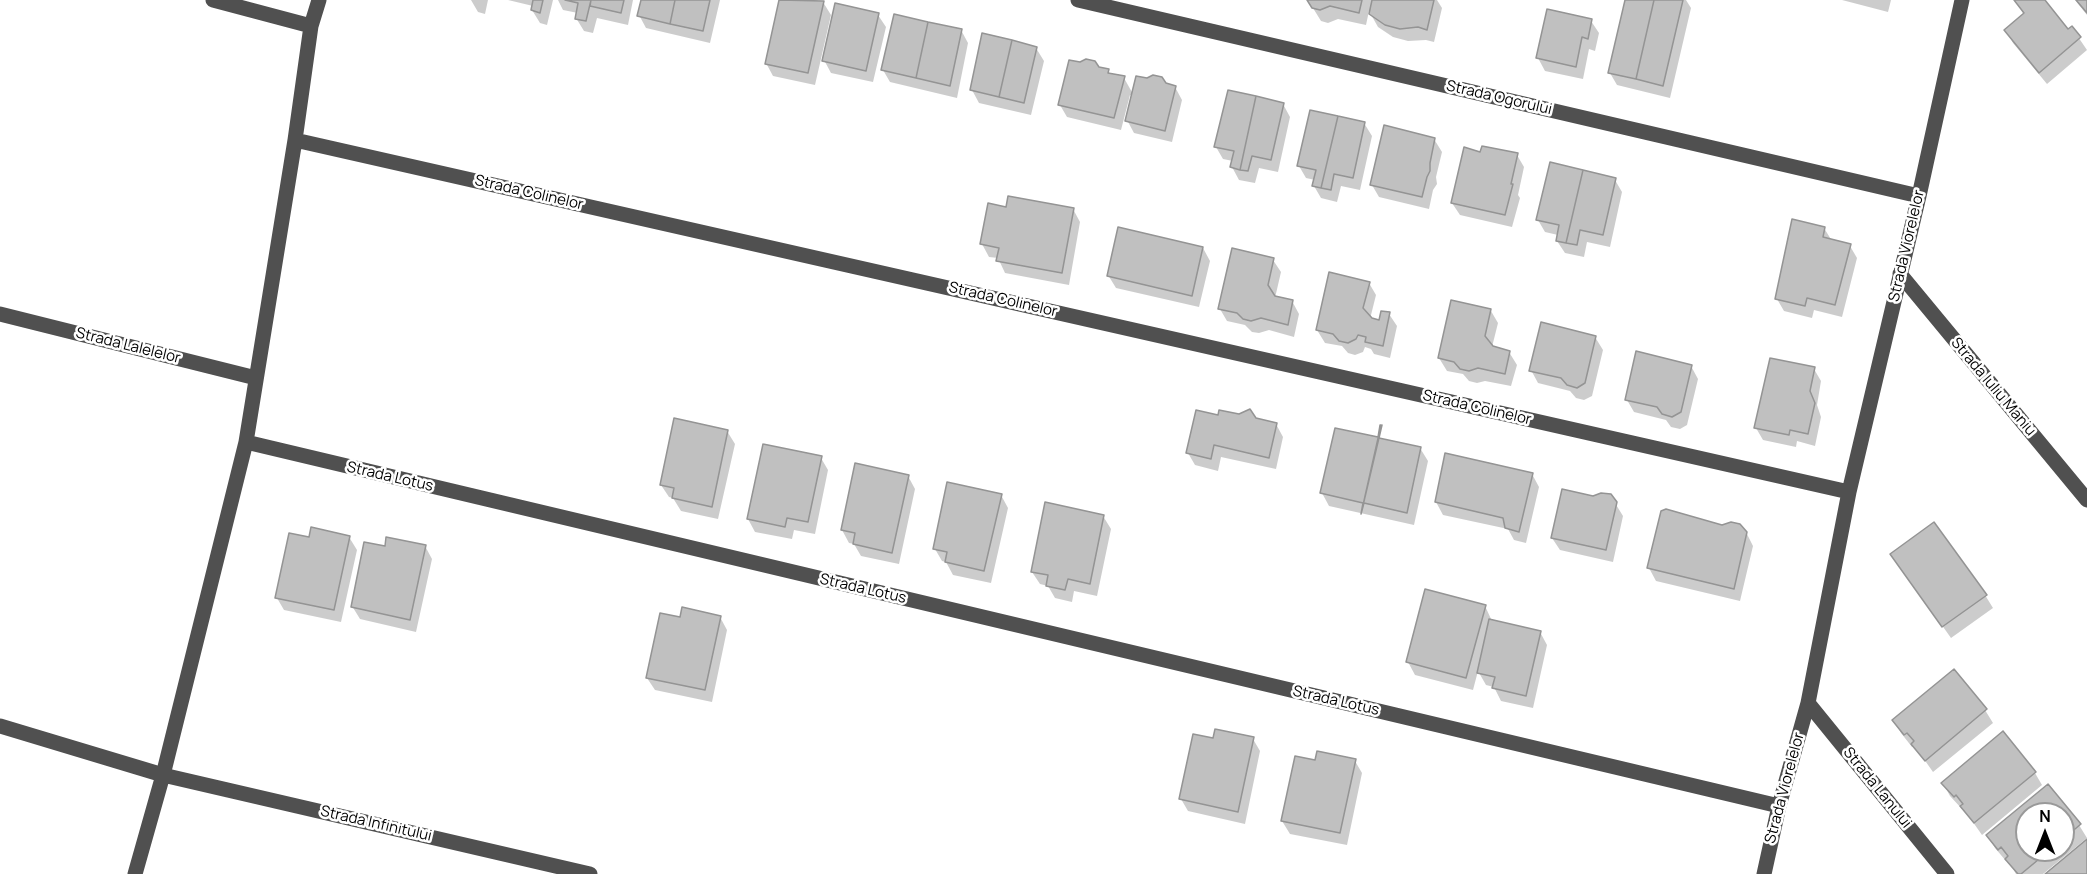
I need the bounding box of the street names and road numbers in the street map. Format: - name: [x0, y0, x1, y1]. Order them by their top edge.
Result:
- street label: Strada Ogorului: [1444, 77, 1554, 119]
- street label: Strada Colinelor: [473, 172, 585, 214]
- street label: Strada Viorelelor: [1885, 188, 1929, 304]
- street label: Strada Colinelor: [947, 279, 1059, 321]
- street label: Strada Lalelelor: [74, 324, 182, 368]
- street label: Strada Iuliu Maniu: [1947, 334, 2039, 440]
- street label: Strada Colinelor: [1421, 387, 1533, 429]
- street label: Strada Lotus: [345, 458, 435, 496]
- street label: Strada Lotus: [818, 570, 908, 608]
- street label: Strada Lotus: [1291, 682, 1381, 720]
- street label: Strada Viorelelor: [1762, 731, 1808, 845]
- street label: Strada Lanului: [1839, 744, 1915, 832]
- street label: Strada Infinitului: [319, 802, 433, 846]

